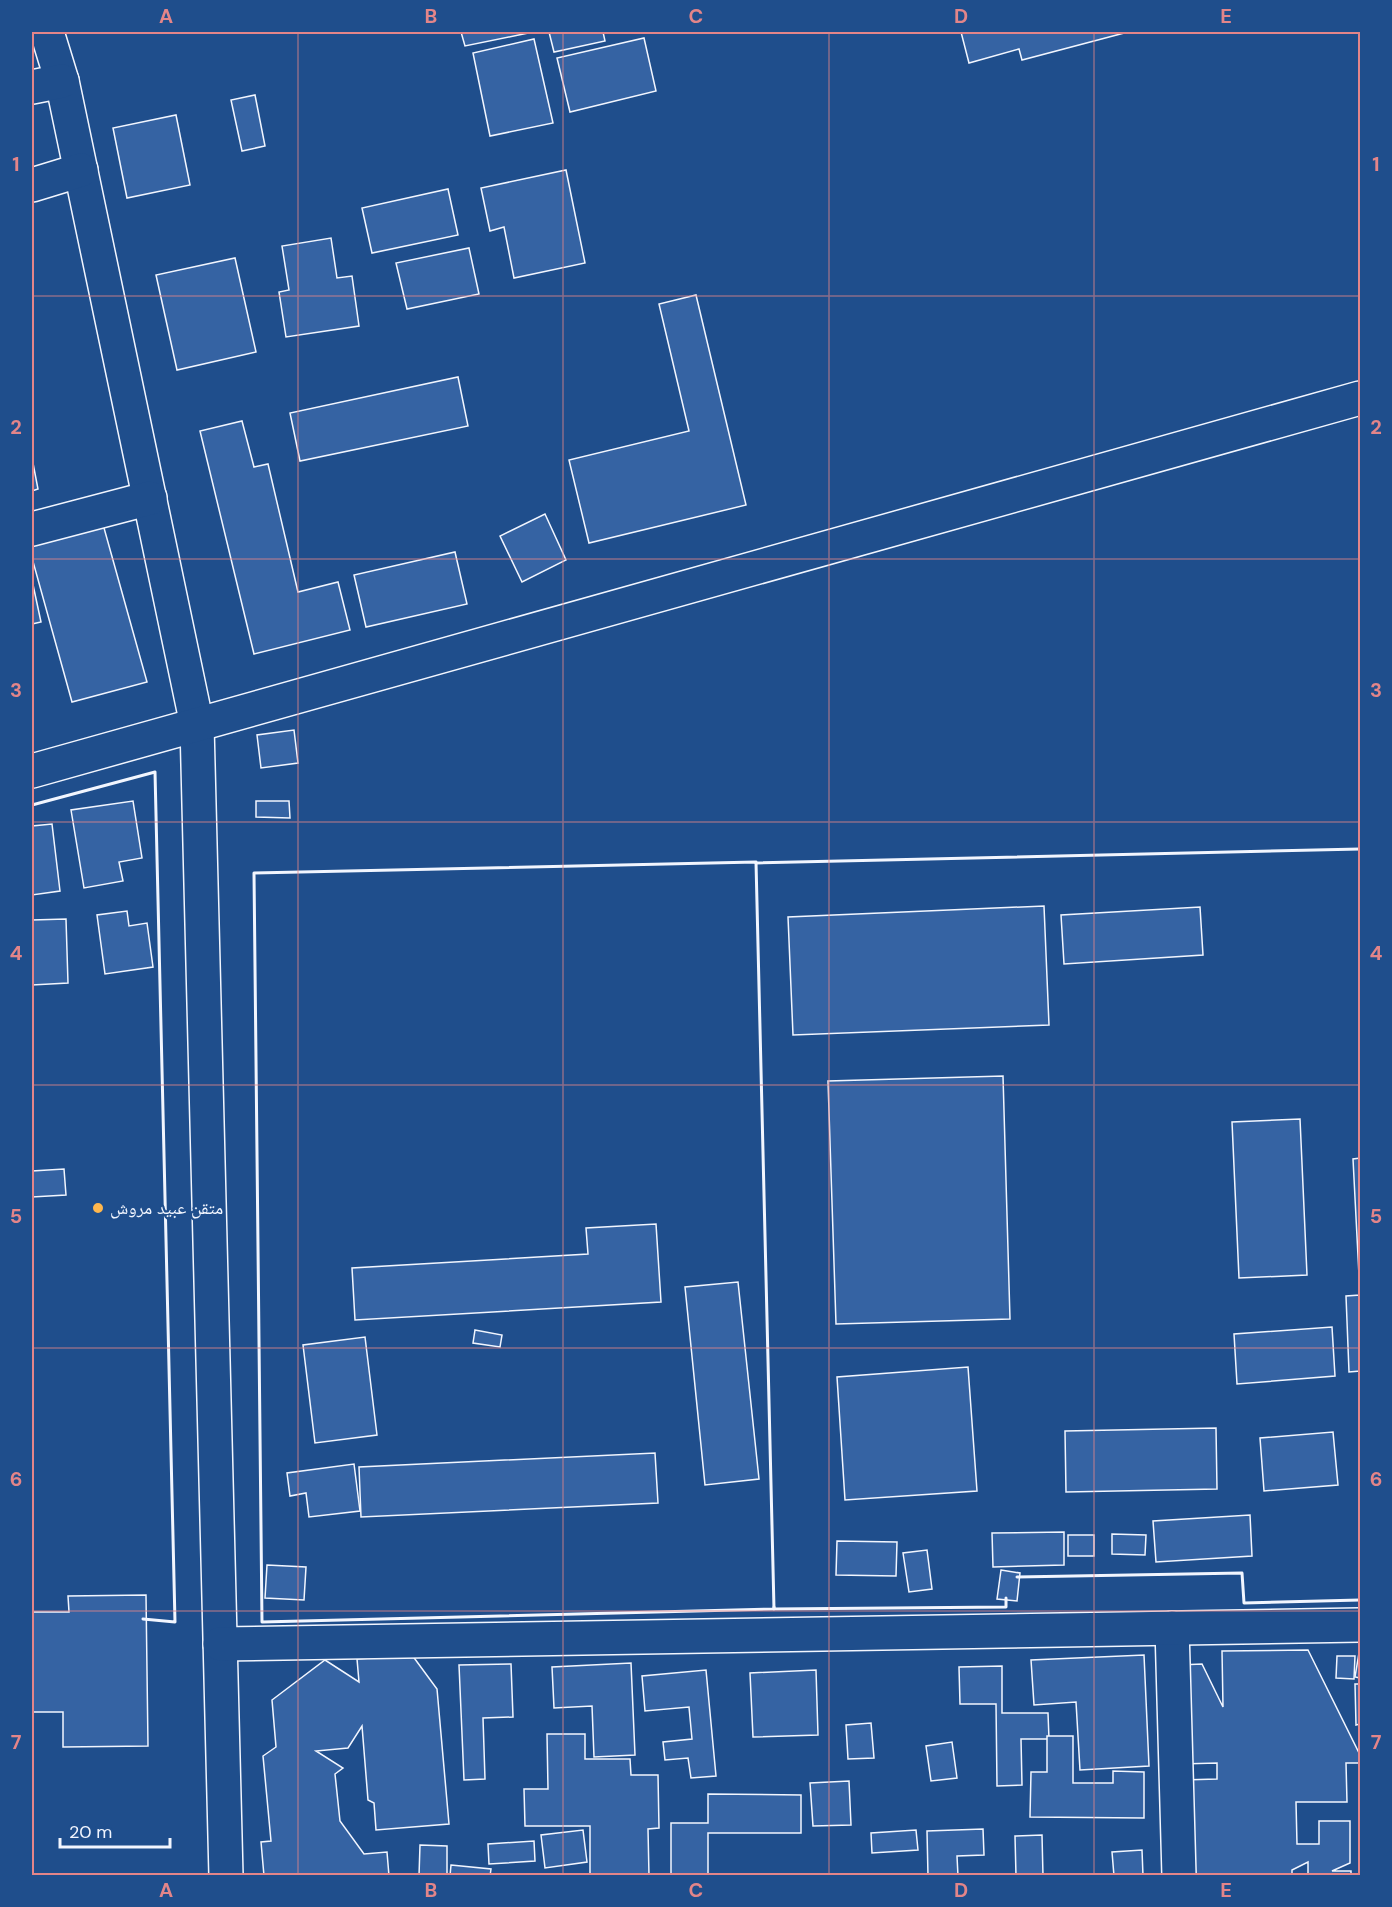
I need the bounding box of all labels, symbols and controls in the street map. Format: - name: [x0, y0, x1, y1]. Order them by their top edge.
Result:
- text: A: [159, 3, 173, 29]
- text: B: [425, 3, 437, 29]
- text: C: [689, 3, 703, 29]
- text: D: [954, 3, 968, 29]
- text: E: [1220, 3, 1232, 29]
- text: 1: [12, 151, 20, 177]
- text: 1: [1372, 151, 1380, 177]
- text: 2: [10, 414, 22, 440]
- text: 2: [1370, 414, 1382, 440]
- text: 3: [10, 677, 22, 703]
- text: 3: [1370, 677, 1382, 703]
- text: 4: [10, 940, 23, 966]
- text: 4: [1370, 940, 1383, 966]
- place label: متقن عبيد مروش: [110, 1196, 223, 1220]
- marker: متقن عبيد مروش: [91, 1201, 105, 1215]
- text: 5: [10, 1203, 22, 1229]
- text: 5: [1370, 1203, 1382, 1229]
- text: 6: [10, 1466, 22, 1492]
- text: 6: [1370, 1466, 1382, 1492]
- text: 7: [11, 1729, 22, 1755]
- text: 7: [1371, 1729, 1382, 1755]
- scale bar: [60, 1811, 170, 1849]
- text: 20 m: [69, 1820, 112, 1844]
- text: A: [159, 1877, 173, 1903]
- text: B: [425, 1877, 437, 1903]
- text: C: [689, 1877, 703, 1903]
- text: D: [954, 1877, 968, 1903]
- text: E: [1220, 1877, 1232, 1903]

